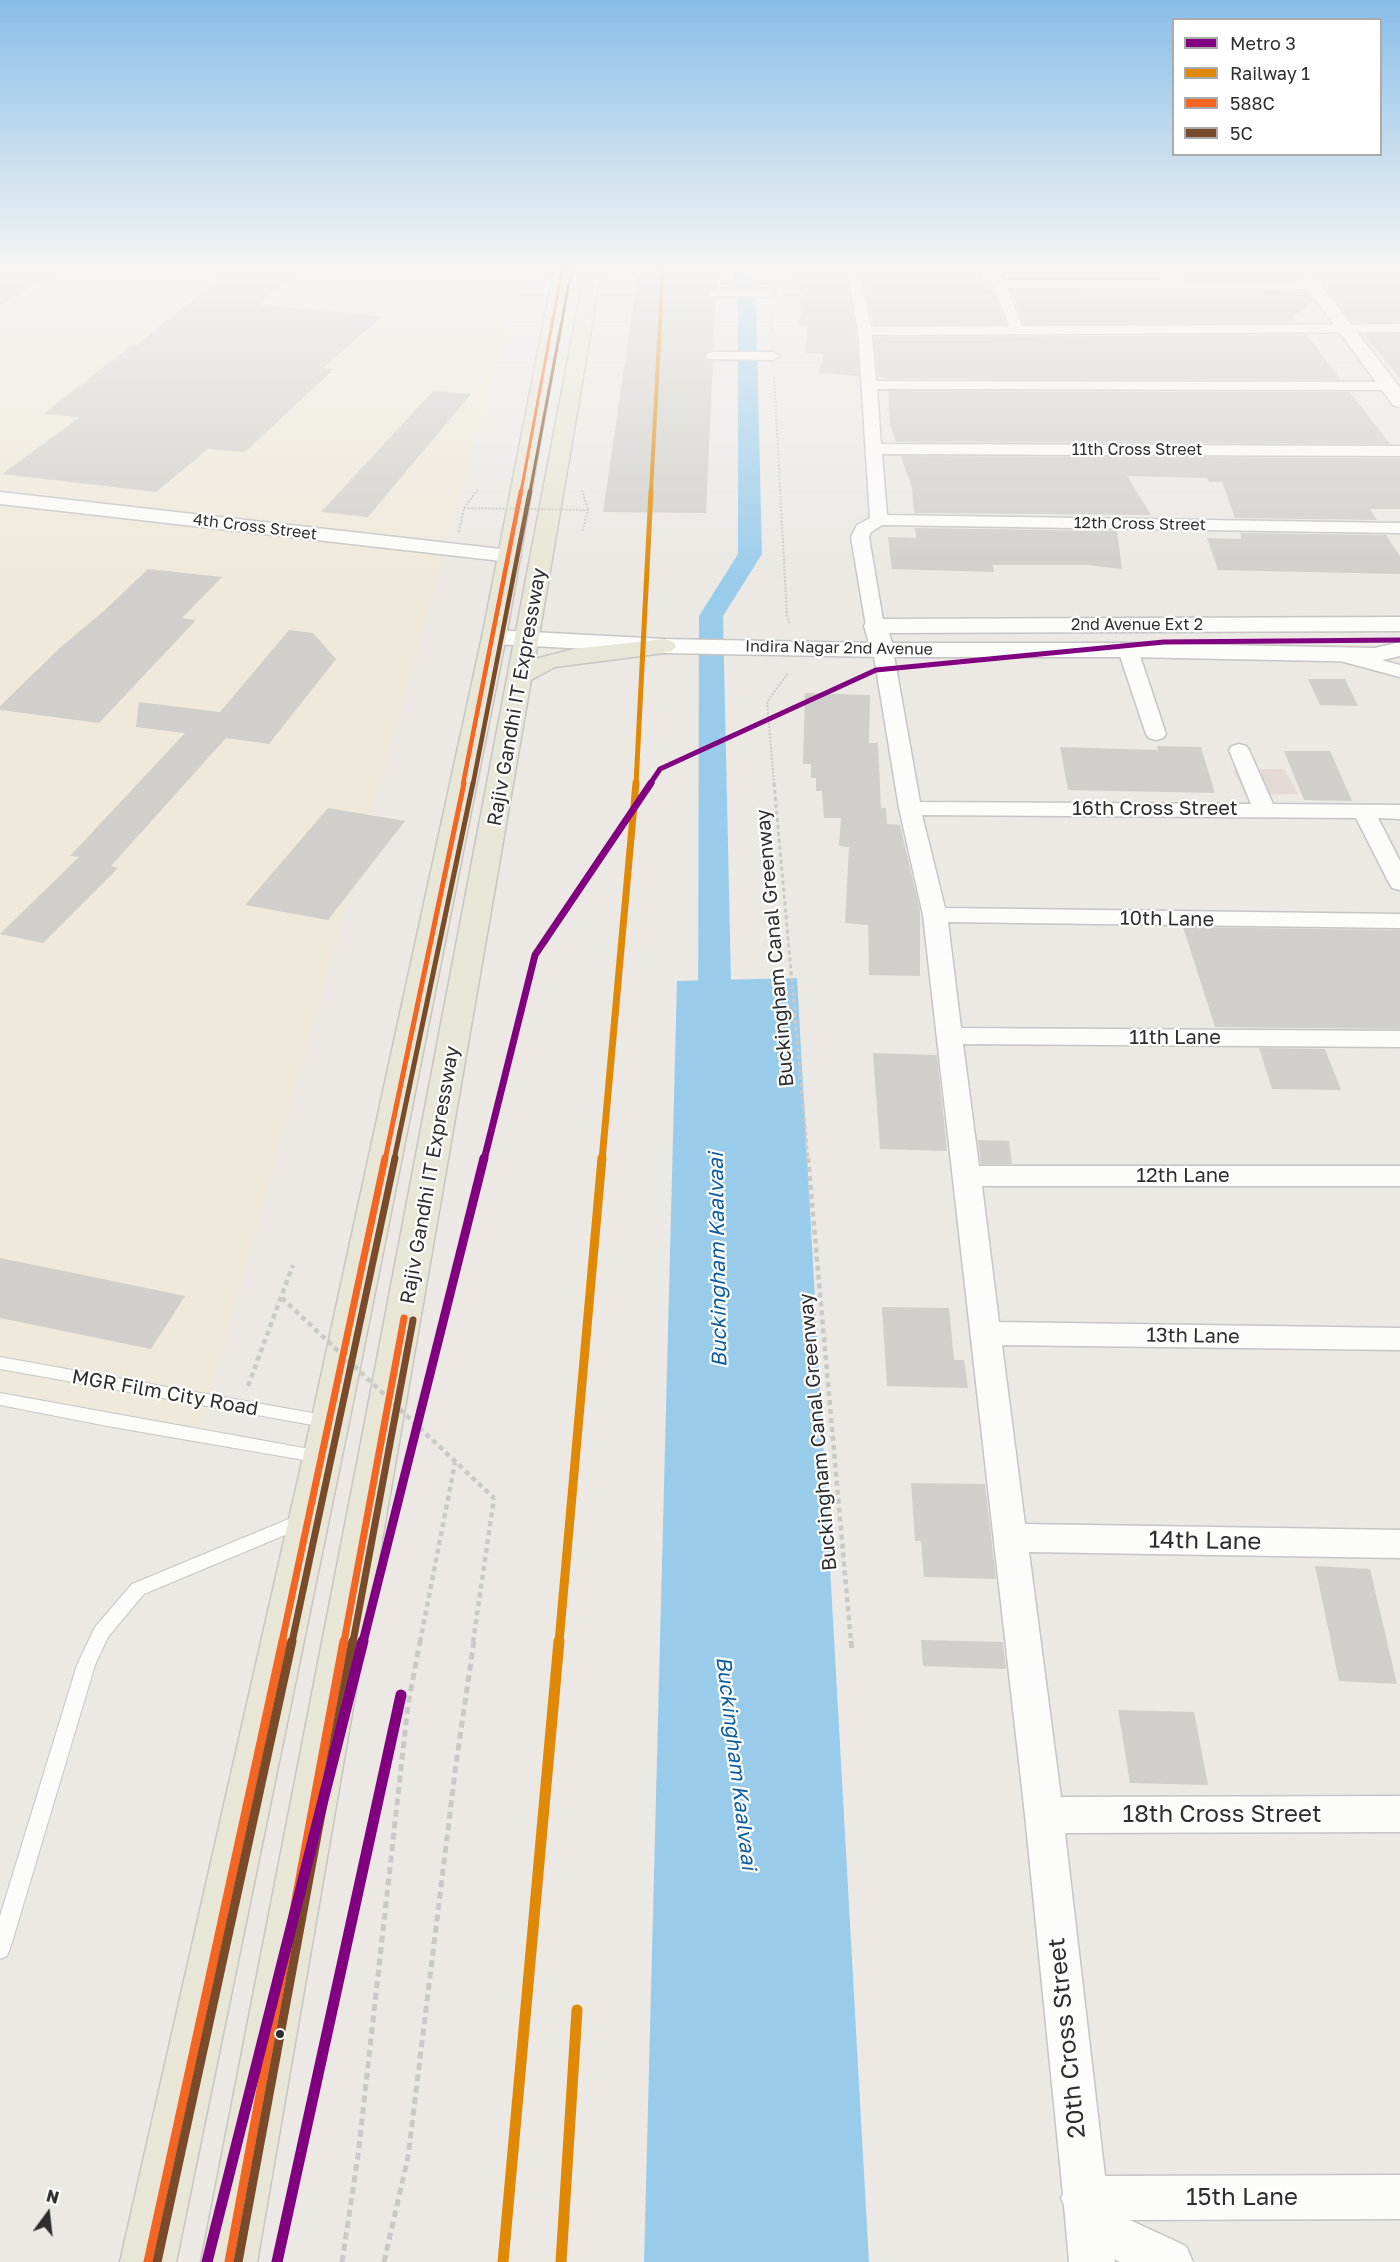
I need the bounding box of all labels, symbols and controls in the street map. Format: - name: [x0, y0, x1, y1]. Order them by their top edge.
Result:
- legend: [1172, 18, 1382, 156]
- text: Metro 3: [1230, 32, 1296, 54]
- text: Railway 1: [1230, 62, 1310, 84]
- text: 588C: [1230, 92, 1275, 114]
- text: 5C: [1230, 122, 1253, 144]
- street label: 11th Cross Street: [1072, 440, 1202, 460]
- street label: 4th Cross Street: [192, 510, 318, 544]
- street label: 12th Cross Street: [1074, 513, 1206, 535]
- street label: Rajiv Gandhi IT Expressway: [482, 566, 552, 828]
- street label: 2nd Avenue Ext 2: [1071, 615, 1203, 635]
- street label: Indira Nagar 2nd Avenue: [745, 637, 933, 659]
- street label: 16th Cross Street: [1072, 797, 1238, 821]
- street label: Buckingham Canal Greenway: [751, 808, 799, 1088]
- street label: 10th Lane: [1120, 906, 1214, 932]
- street label: 11th Lane: [1129, 1026, 1221, 1050]
- street label: Rajiv Gandhi IT Expressway: [395, 1044, 465, 1306]
- water label: Buckingham Kaalvaai: [704, 1152, 732, 1368]
- street label: 12th Lane: [1136, 1164, 1230, 1188]
- street label: Buckingham Canal Greenway: [794, 1292, 842, 1572]
- street label: 13th Lane: [1146, 1323, 1240, 1349]
- street label: MGR Film City Road: [70, 1365, 260, 1421]
- street label: 14th Lane: [1148, 1526, 1262, 1556]
- water label: Buckingham Kaalvaai: [710, 1655, 762, 1871]
- street label: 18th Cross Street: [1123, 1800, 1321, 1828]
- street label: 20th Cross Street: [1042, 1936, 1092, 2140]
- unlabelled marker: [274, 2028, 286, 2040]
- street label: 15th Lane: [1186, 2183, 1298, 2211]
- north arrow: [18, 2184, 78, 2244]
- text: N: [44, 2185, 61, 2208]

